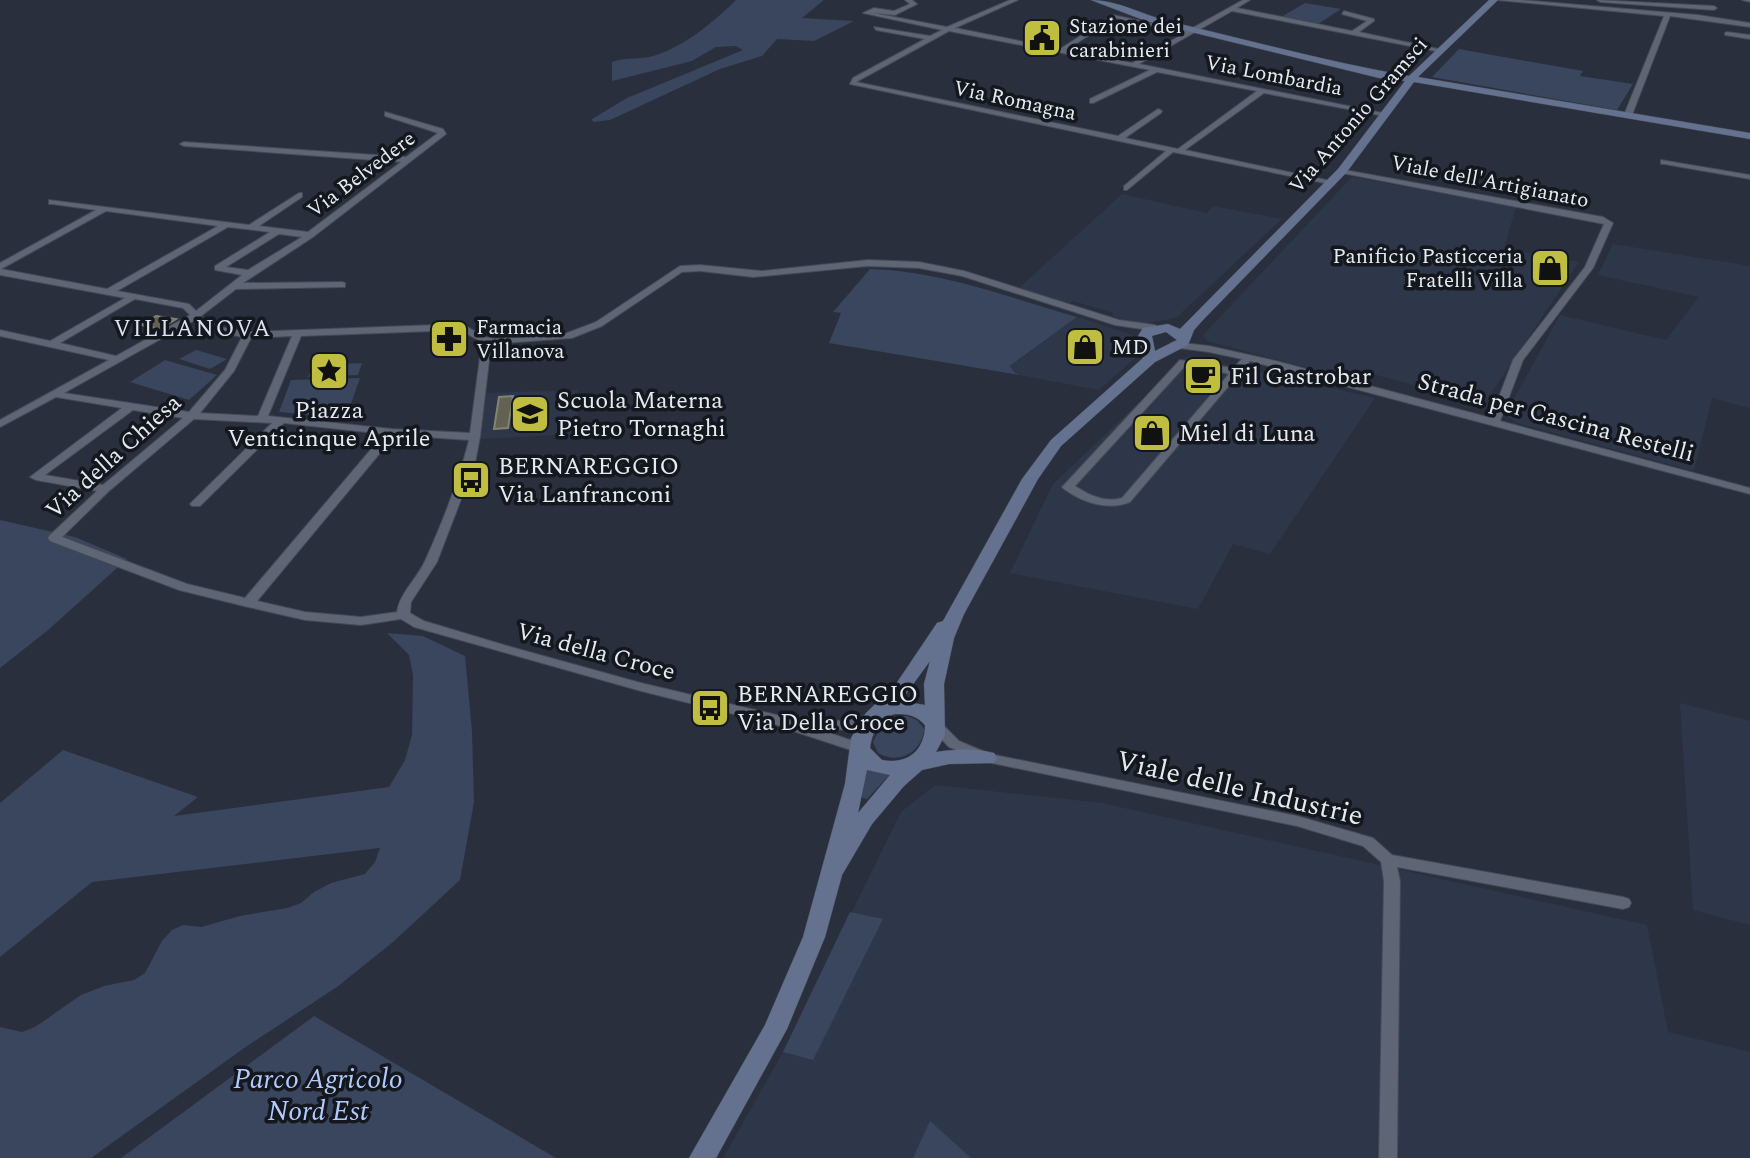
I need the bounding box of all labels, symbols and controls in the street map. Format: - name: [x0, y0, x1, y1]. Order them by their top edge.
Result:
- place label: Stazione dei carabinieri: [1069, 11, 1182, 67]
- public building icon: Stazione dei carabinieri: [1021, 17, 1063, 59]
- street label: Via Antonio Gramsci: [1282, 30, 1436, 201]
- street label: Via Lombardia: [1202, 47, 1346, 105]
- street label: Via Romagna: [951, 72, 1080, 130]
- street label: Via Belvedere: [301, 123, 423, 226]
- street label: Viale dell'Artigianato: [1388, 147, 1591, 217]
- place label: Panificio Pasticceria Fratelli Villa: [1333, 241, 1524, 297]
- shop icon: Panificio Pasticceria Fratelli Villa: [1529, 247, 1571, 289]
- district label: VILLANOVA: [114, 312, 272, 347]
- place label: Farmacia Villanova: [476, 312, 565, 368]
- pharmacy icon: Farmacia Villanova: [428, 318, 470, 360]
- shop icon: MD: [1064, 326, 1106, 368]
- place label: MD: [1112, 332, 1148, 364]
- place icon: Piazza Venticinque Aprile: [308, 350, 350, 392]
- cafe icon: Fil Gastrobar: [1182, 355, 1224, 397]
- place label: Fil Gastrobar: [1230, 359, 1371, 395]
- street label: Strada per Cascina Restelli: [1414, 364, 1698, 472]
- place label: Scuola Materna Pietro Tornaghi: [557, 383, 726, 447]
- street label: Via della Chiesa: [38, 386, 190, 528]
- place label: Piazza Venticinque Aprile: [228, 393, 430, 457]
- school or university icon: Scuola Materna Pietro Tornaghi: [509, 393, 551, 435]
- shop icon: Miel di Luna: [1131, 412, 1173, 454]
- place label: Miel di Luna: [1179, 416, 1316, 452]
- place label: BERNAREGGIO Via Lanfranconi: [498, 449, 679, 513]
- bus stop icon: BERNAREGGIO Via Lanfranconi: [450, 459, 492, 501]
- street label: Via della Croce: [512, 613, 679, 690]
- place label: BERNAREGGIO Via Della Croce: [737, 677, 918, 741]
- bus stop icon: BERNAREGGIO Via Della Croce: [689, 687, 731, 729]
- street label: Viale delle Industrie: [1112, 739, 1367, 838]
- park label: Parco Agricolo Nord Est: [233, 1058, 403, 1133]

